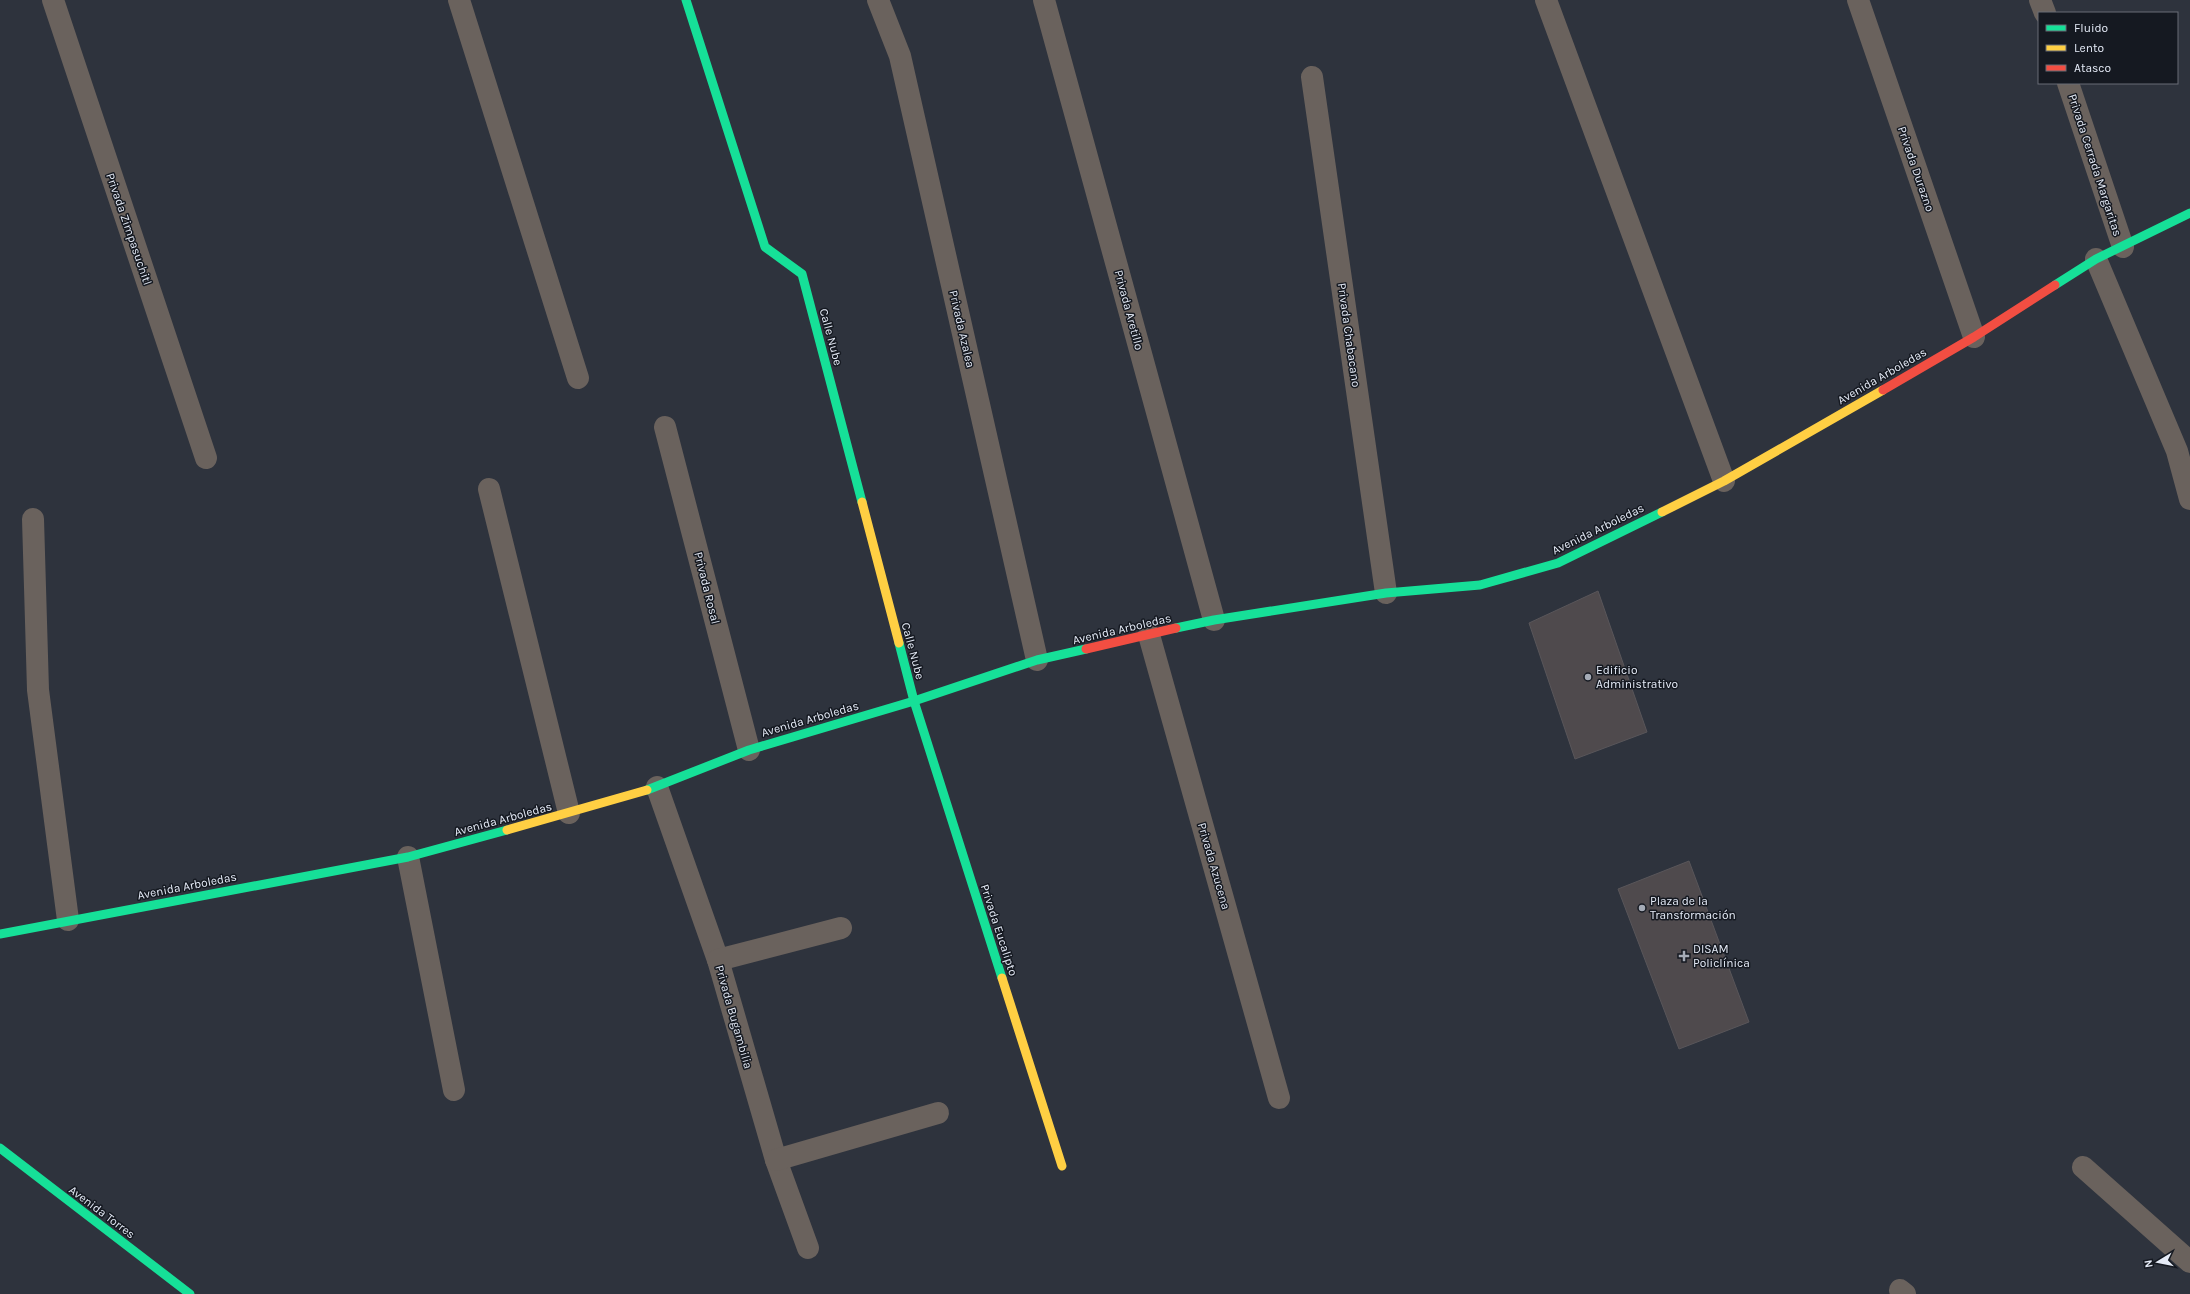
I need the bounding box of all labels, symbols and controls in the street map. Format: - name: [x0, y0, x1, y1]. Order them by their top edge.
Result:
- legend: [2038, 12, 2178, 84]
- text: Fluido: [2074, 21, 2108, 35]
- text: Lento: [2074, 41, 2104, 55]
- text: Atasco: [2074, 61, 2111, 75]
- street label: Privada Cerrada Margaritas: [2065, 92, 2125, 238]
- street label: Privada Durazno: [1895, 124, 1937, 214]
- street label: Privada Zimpasuchitl: [103, 171, 155, 287]
- street label: Privada Aretillo: [1112, 268, 1146, 352]
- street label: Privada Chabacano: [1335, 282, 1363, 388]
- street label: Privada Azalea: [946, 289, 978, 369]
- street label: Calle Nube: [817, 307, 845, 367]
- street label: Avenida Arboledas: [1835, 345, 1929, 407]
- street label: Avenida Arboledas: [1550, 501, 1646, 557]
- street label: Privada Rosal: [691, 550, 723, 626]
- street label: Avenida Arboledas: [1071, 611, 1173, 647]
- street label: Calle Nube: [899, 621, 927, 681]
- place label: Edificio Administrativo: [1596, 663, 1678, 691]
- marker: Edificio Administrativo: [1583, 672, 1593, 682]
- street label: Avenida Arboledas: [760, 698, 860, 740]
- street label: Avenida Arboledas: [453, 799, 553, 839]
- street label: Privada Azucena: [1195, 821, 1233, 911]
- street label: Avenida Arboledas: [136, 870, 238, 902]
- street label: Privada Eucalipto: [978, 882, 1020, 978]
- place label: Plaza de la Transformación: [1650, 894, 1736, 922]
- marker: Plaza de la Transformación: [1637, 903, 1647, 913]
- place label: DISAM Policlínica: [1693, 942, 1750, 970]
- marker: DISAM Policlínica: [1678, 950, 1690, 962]
- street label: Privada Bugambilia: [712, 963, 756, 1071]
- street label: Avenida Torres: [66, 1183, 138, 1241]
- north arrow: [2138, 1242, 2178, 1282]
- text: N: [2142, 1259, 2156, 1269]

